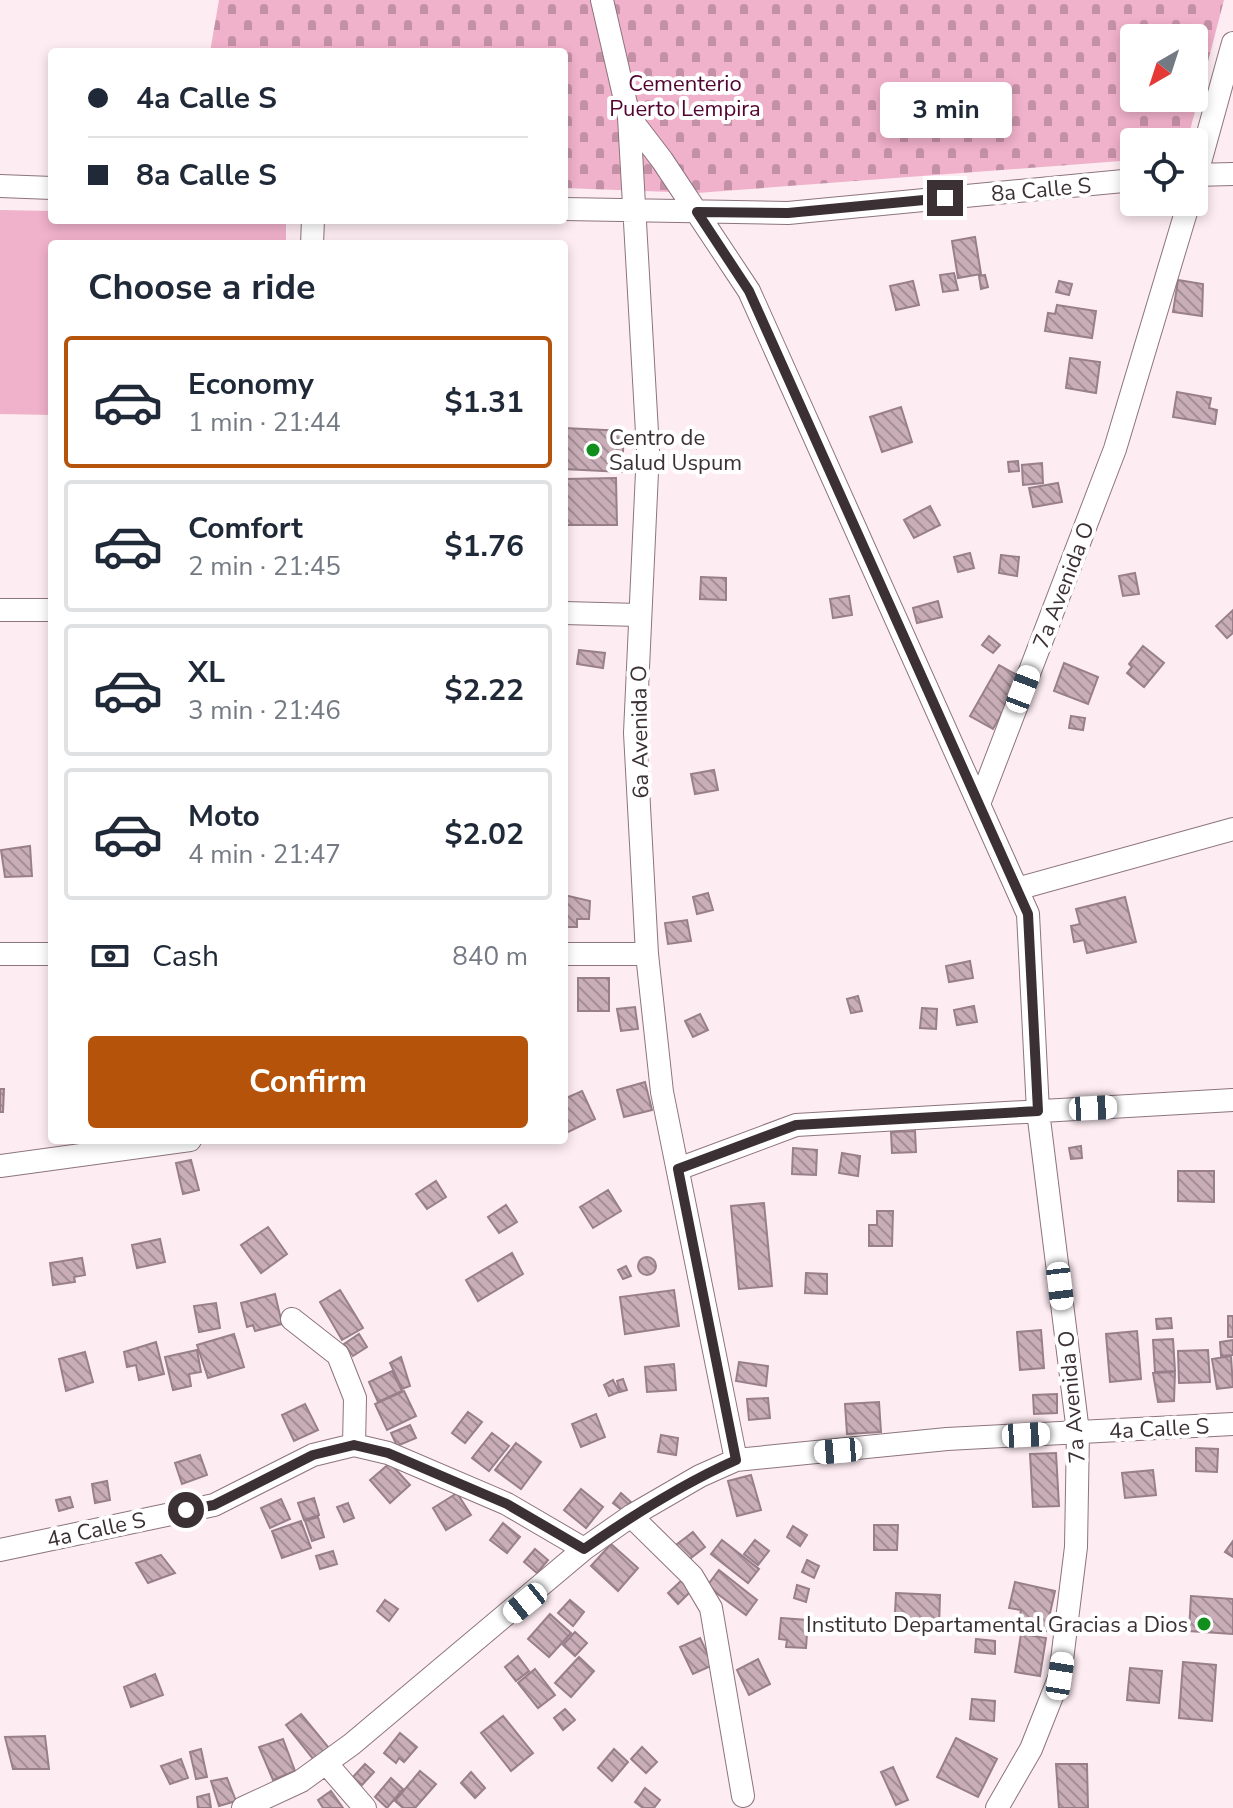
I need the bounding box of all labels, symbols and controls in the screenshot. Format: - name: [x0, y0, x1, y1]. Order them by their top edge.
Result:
- north arrow: [1120, 24, 1208, 112]
- map controls: [1120, 24, 1208, 216]
- park label: Cementerio Puerto Lempira: [609, 69, 761, 124]
- text: 4a Calle S: [136, 78, 277, 119]
- callout: 3 min: [879, 82, 1011, 138]
- text: 3 min: [912, 92, 980, 127]
- button: locate: [1120, 128, 1208, 216]
- text: 8a Calle S: [136, 155, 277, 196]
- street label: 8a Calle S: [990, 171, 1092, 209]
- route end: [927, 180, 963, 216]
- text: Choose a ride: [88, 263, 316, 312]
- text: Economy: [188, 364, 314, 405]
- icon: car: [92, 366, 164, 438]
- text: $1.31: [445, 382, 524, 423]
- text: 1 min · 21:44: [188, 405, 341, 440]
- place label: Centro de Salud Uspum: [609, 423, 742, 478]
- marker: Centro de Salud Uspum: [584, 441, 602, 459]
- text: Comfort: [188, 508, 303, 549]
- icon: car: [92, 510, 164, 582]
- street label: 7a Avenida O: [1026, 518, 1102, 653]
- text: $1.76: [445, 526, 524, 567]
- text: 2 min · 21:45: [188, 549, 341, 584]
- text: XL: [188, 652, 225, 693]
- icon: car: [92, 654, 164, 726]
- car: [1003, 662, 1043, 716]
- street label: 6a Avenida O: [624, 665, 656, 799]
- text: $2.22: [445, 670, 524, 711]
- text: 3 min · 21:46: [188, 693, 341, 728]
- text: Moto: [188, 796, 260, 837]
- icon: car: [92, 798, 164, 870]
- text: $2.02: [445, 814, 524, 855]
- text: 4 min · 21:47: [188, 837, 341, 872]
- icon: cash: [88, 934, 132, 978]
- text: Cash: [152, 936, 219, 977]
- text: 840 m: [452, 939, 528, 974]
- button: Confirm: [88, 1036, 528, 1128]
- car: [1068, 1095, 1118, 1121]
- car: [1045, 1261, 1075, 1311]
- street label: 7a Avenida O: [1051, 1329, 1093, 1465]
- street label: 4a Calle S: [1108, 1411, 1210, 1447]
- car: [1001, 1422, 1051, 1448]
- car: [813, 1437, 863, 1465]
- route start: [168, 1492, 204, 1528]
- street label: 4a Calle S: [44, 1505, 148, 1555]
- car: [499, 1579, 551, 1627]
- place label: Instituto Departamental Gracias a Dios: [806, 1610, 1188, 1640]
- marker: Instituto Departamental Gracias a Dios: [1195, 1615, 1213, 1633]
- car: [1044, 1650, 1076, 1702]

